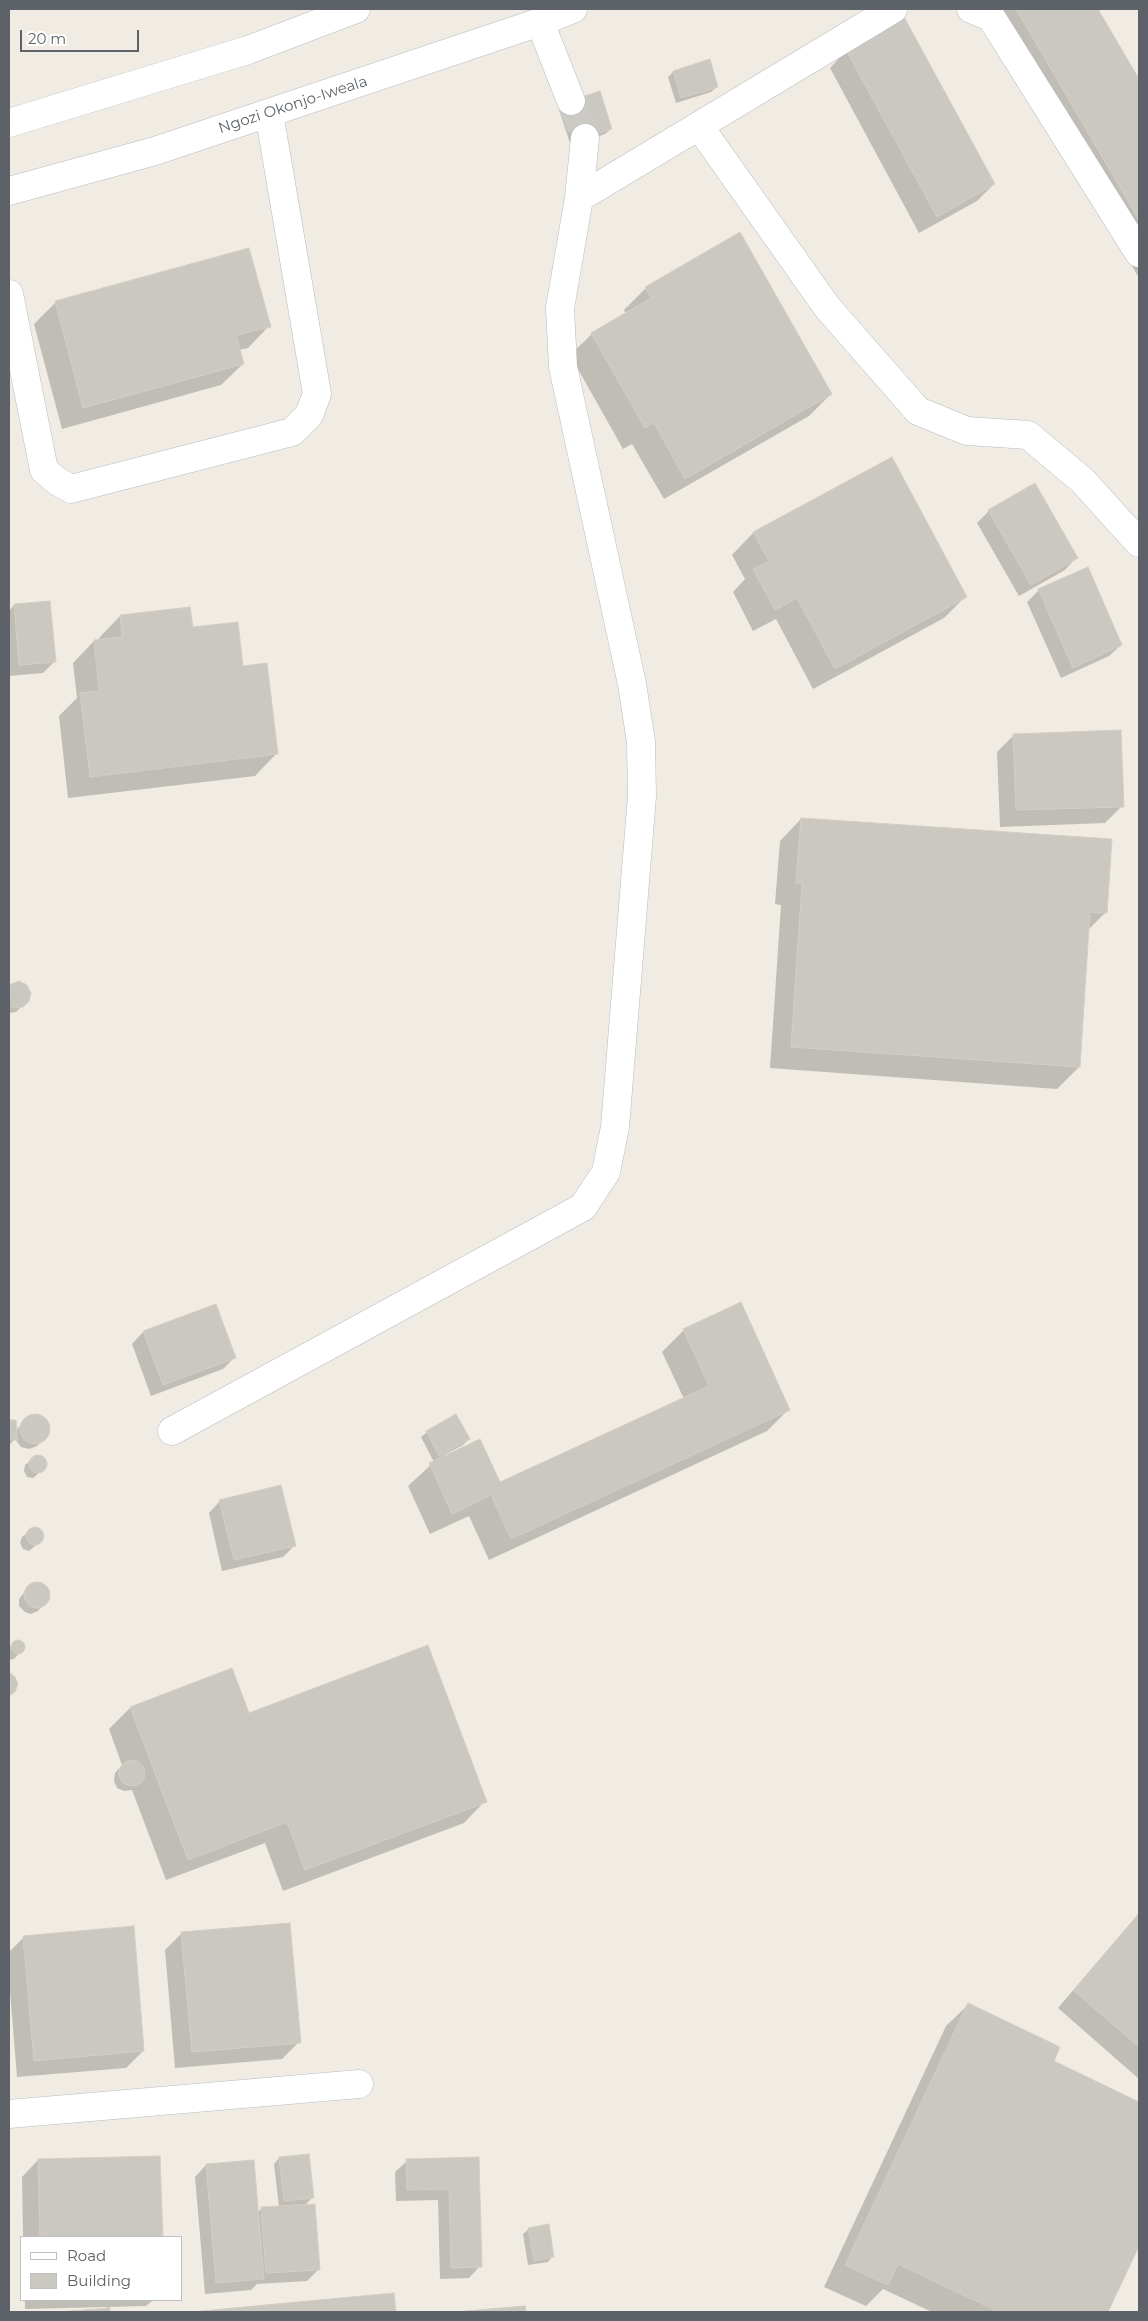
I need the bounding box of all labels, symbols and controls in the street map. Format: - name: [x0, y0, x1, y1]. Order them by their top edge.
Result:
- scale bar: [22, 20, 141, 52]
- text: 20 m: [28, 29, 66, 48]
- street label: Ngozi Okonjo-Iweala: [216, 72, 370, 138]
- legend: [20, 2236, 182, 2301]
- text: Road: [67, 2246, 106, 2265]
- text: Building: [67, 2271, 131, 2290]

